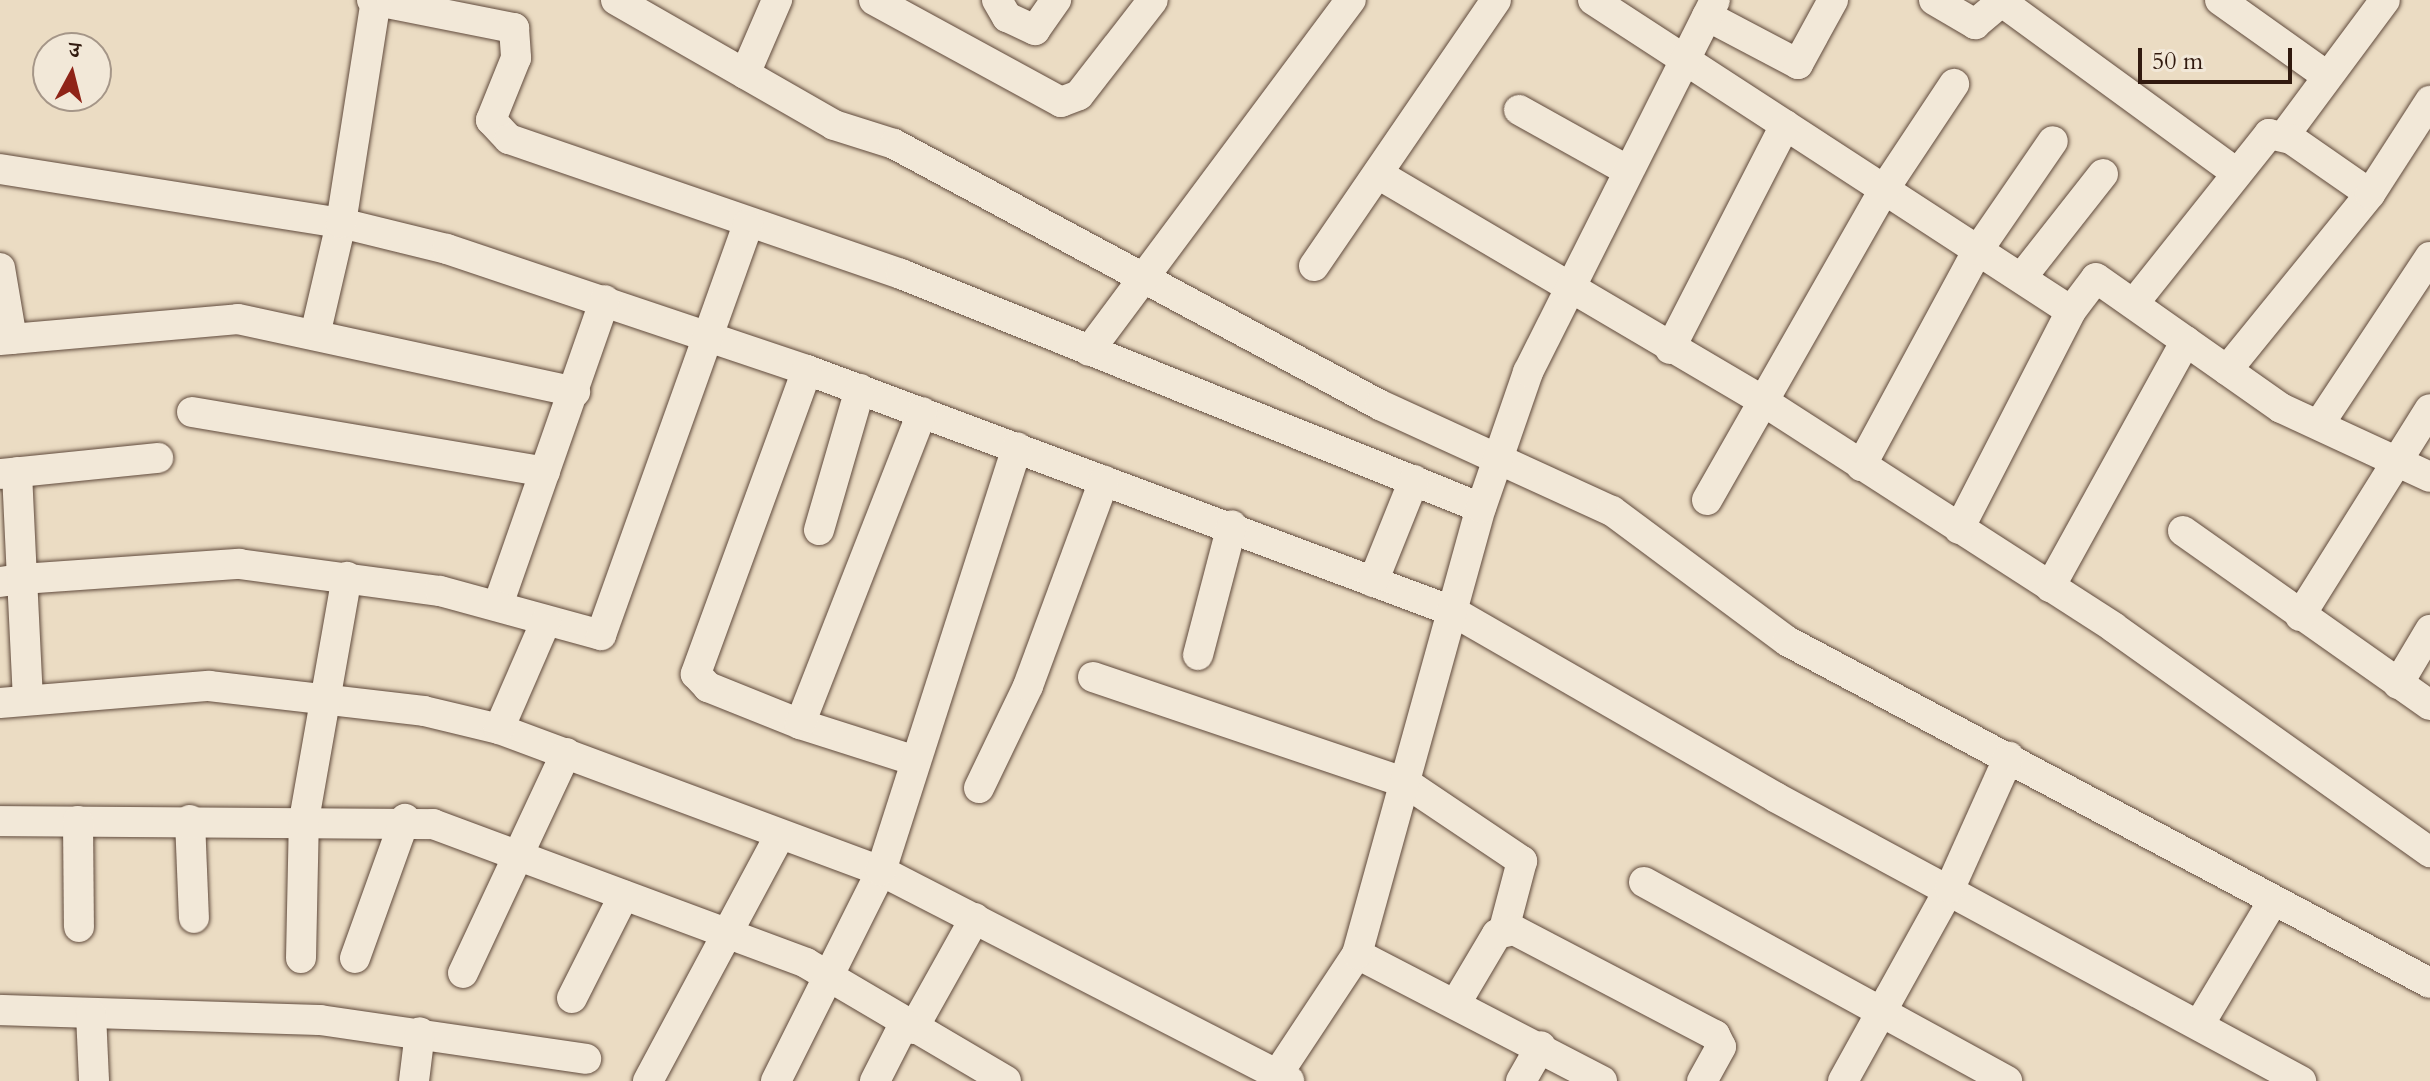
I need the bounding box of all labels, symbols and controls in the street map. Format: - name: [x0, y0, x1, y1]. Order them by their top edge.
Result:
- north arrow: [32, 32, 112, 112]
- scale bar: [2142, 32, 2296, 82]
- text: उ: [67, 35, 82, 66]
- text: 50 m: [2152, 45, 2203, 78]

